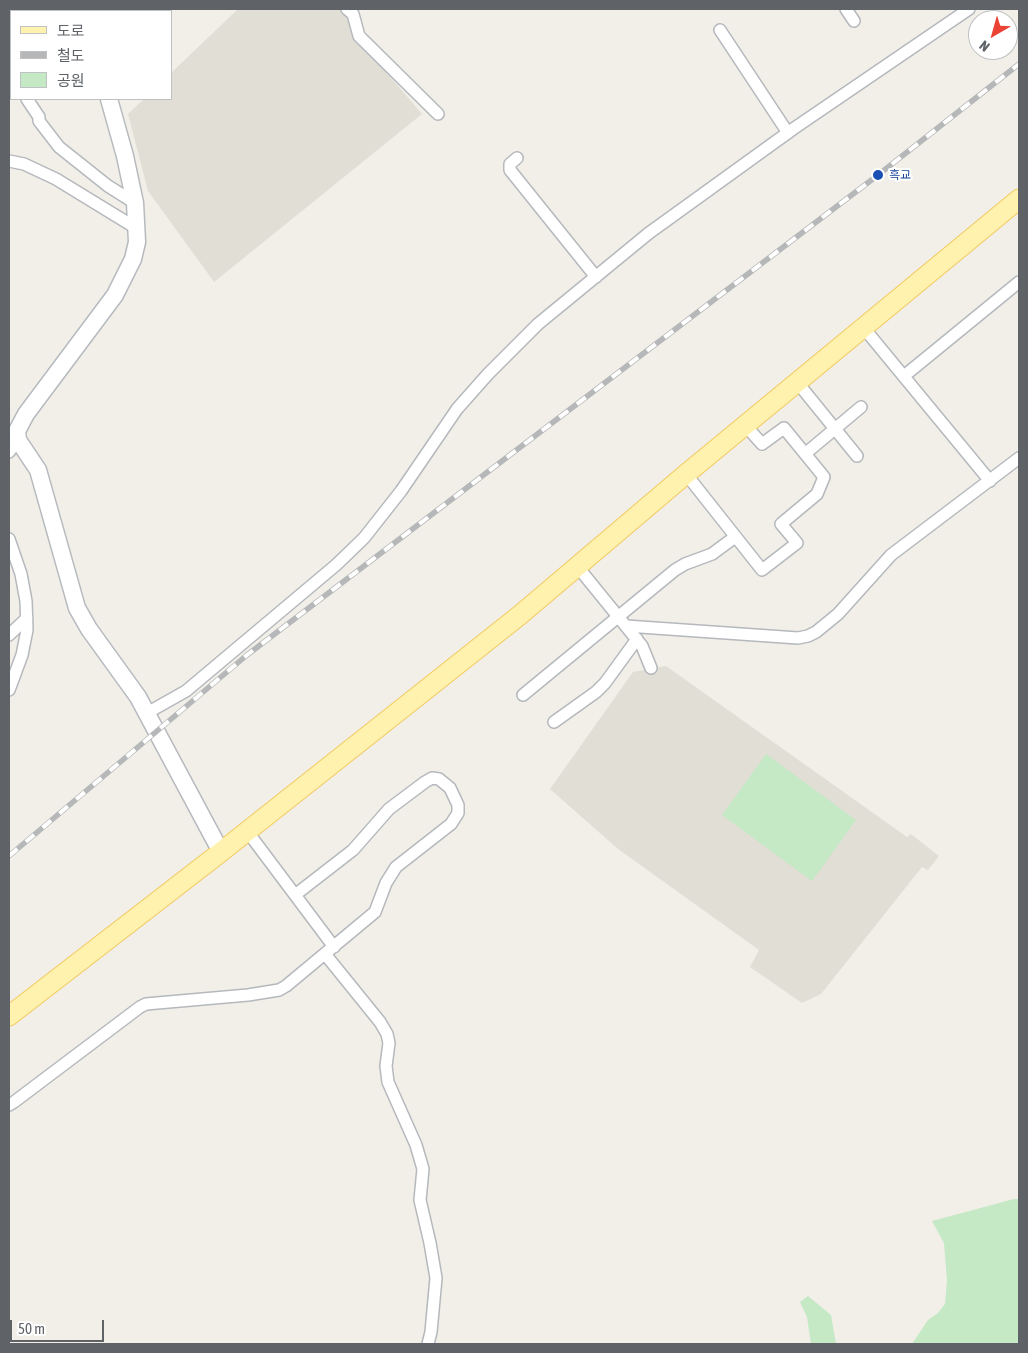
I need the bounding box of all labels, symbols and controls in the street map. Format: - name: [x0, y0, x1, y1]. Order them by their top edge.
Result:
- legend: [10, 10, 172, 100]
- north arrow: [968, 10, 1018, 60]
- text: 도로: [57, 22, 85, 39]
- text: N: [976, 37, 993, 55]
- text: 철도: [57, 47, 85, 64]
- text: 공원: [57, 72, 85, 89]
- marker: 흑교: [871, 168, 885, 182]
- place label: 흑교: [889, 168, 911, 182]
- scale bar: [12, 1310, 106, 1342]
- text: 50 m: [18, 1320, 45, 1337]

